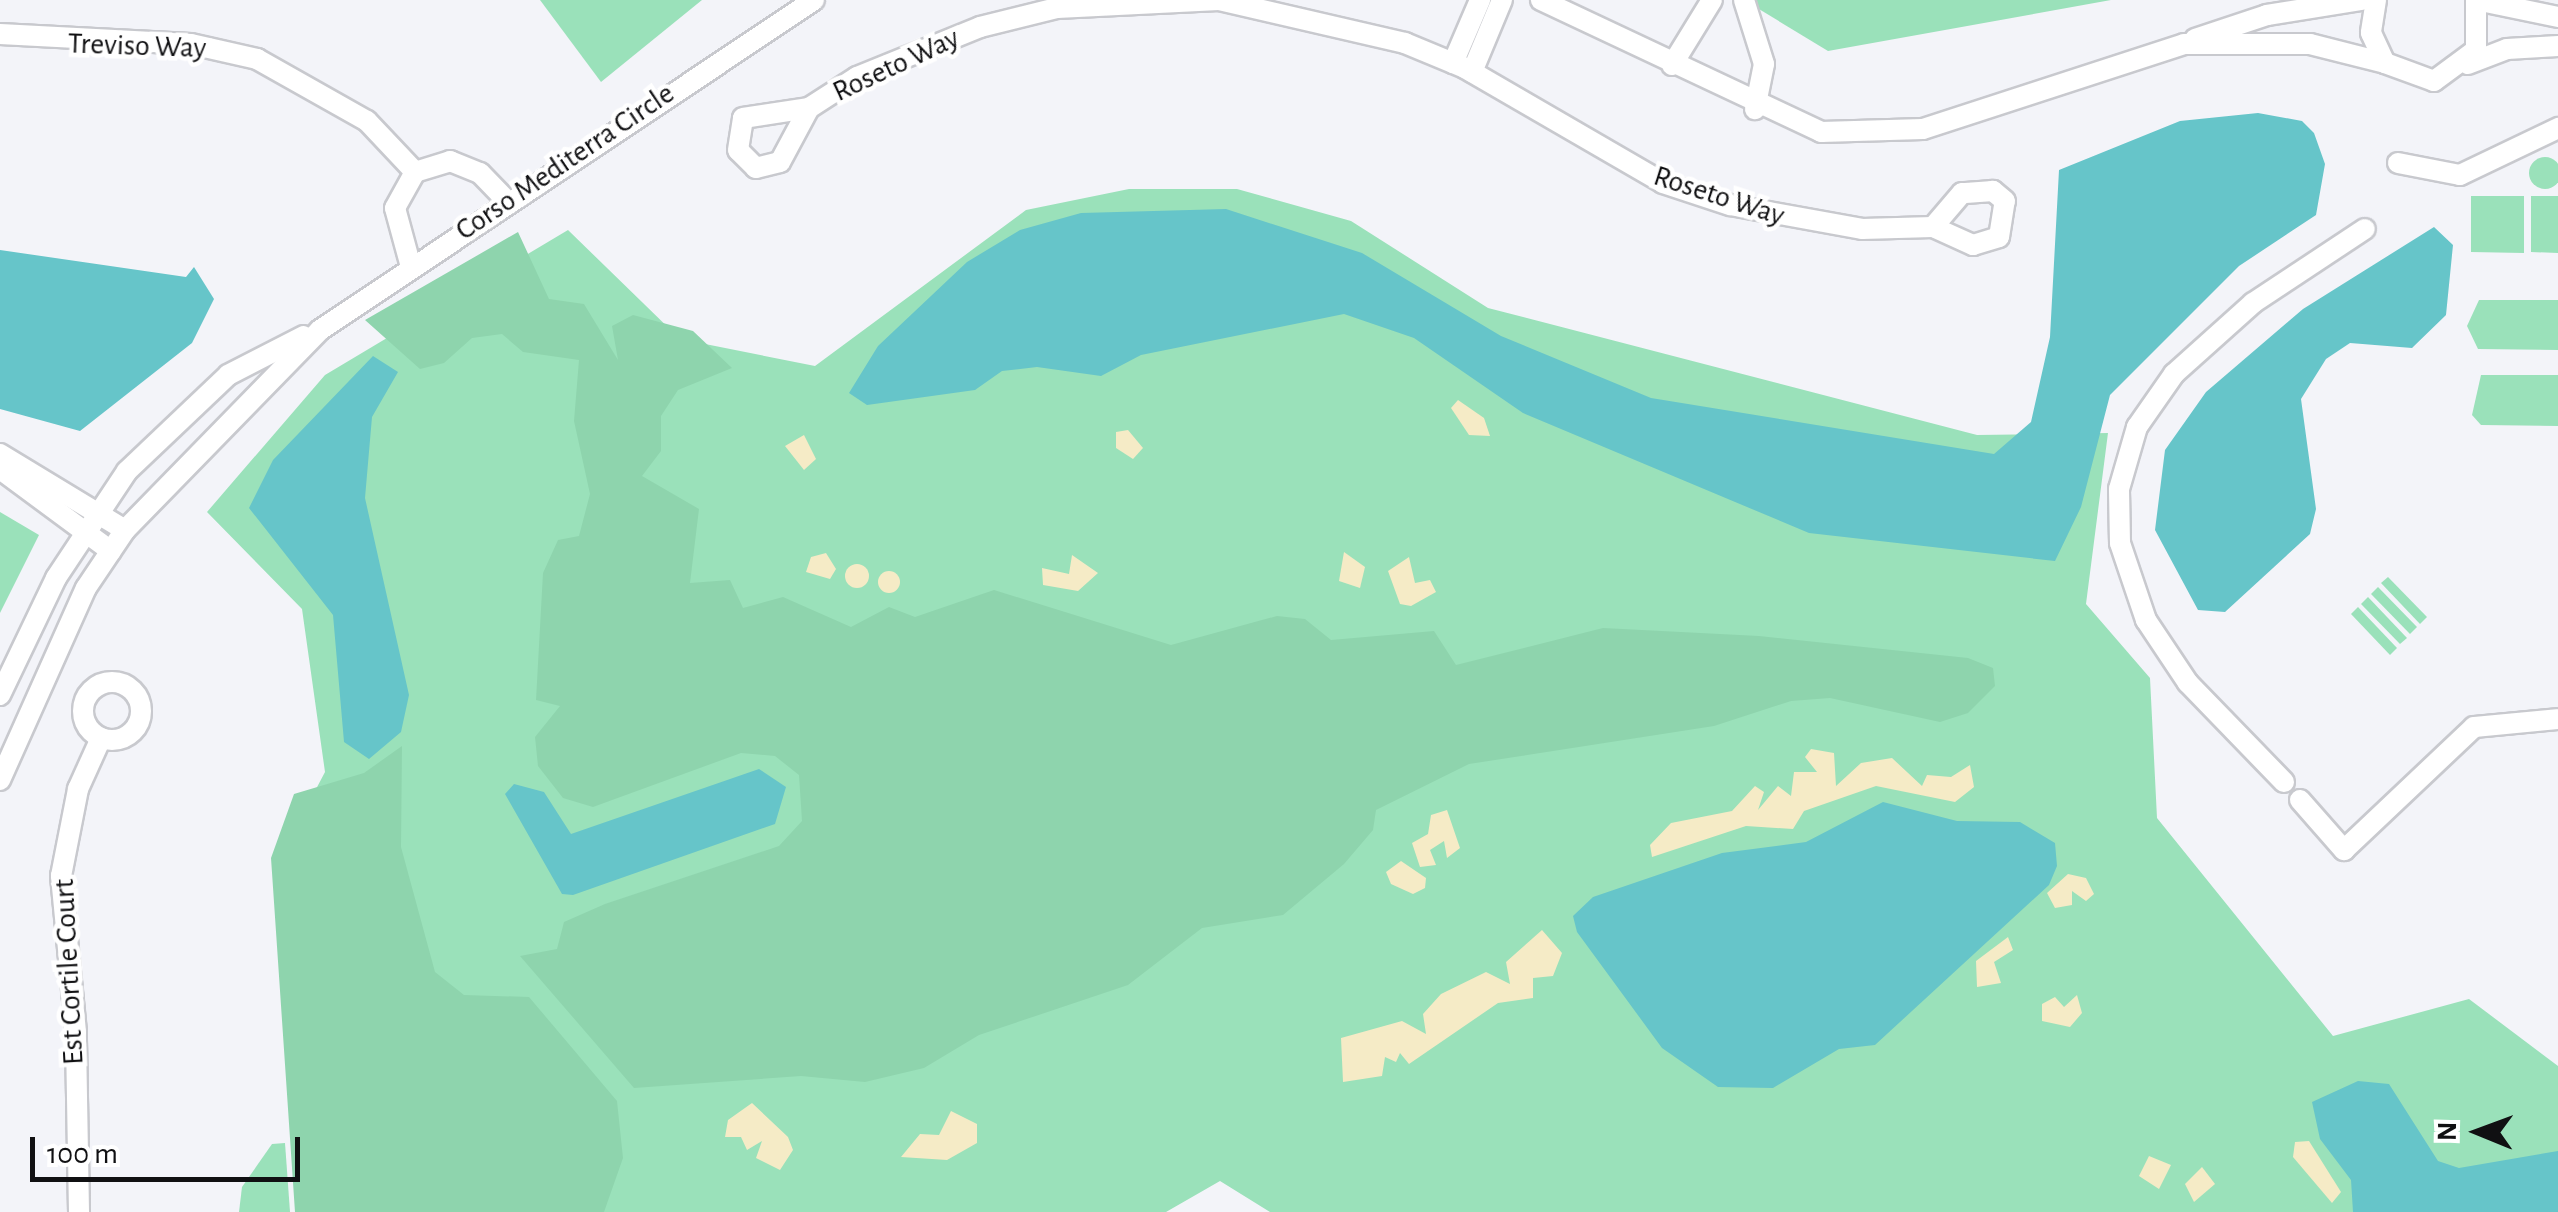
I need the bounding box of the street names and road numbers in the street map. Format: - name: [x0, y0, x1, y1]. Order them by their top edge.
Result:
- street label: Roseto Way: [827, 20, 965, 110]
- street label: Treviso Way: [67, 26, 207, 66]
- street label: Corso Mediterra Circle: [449, 76, 681, 248]
- street label: Roseto Way: [1649, 158, 1789, 234]
- street label: Est Cortile Court: [46, 878, 92, 1066]

